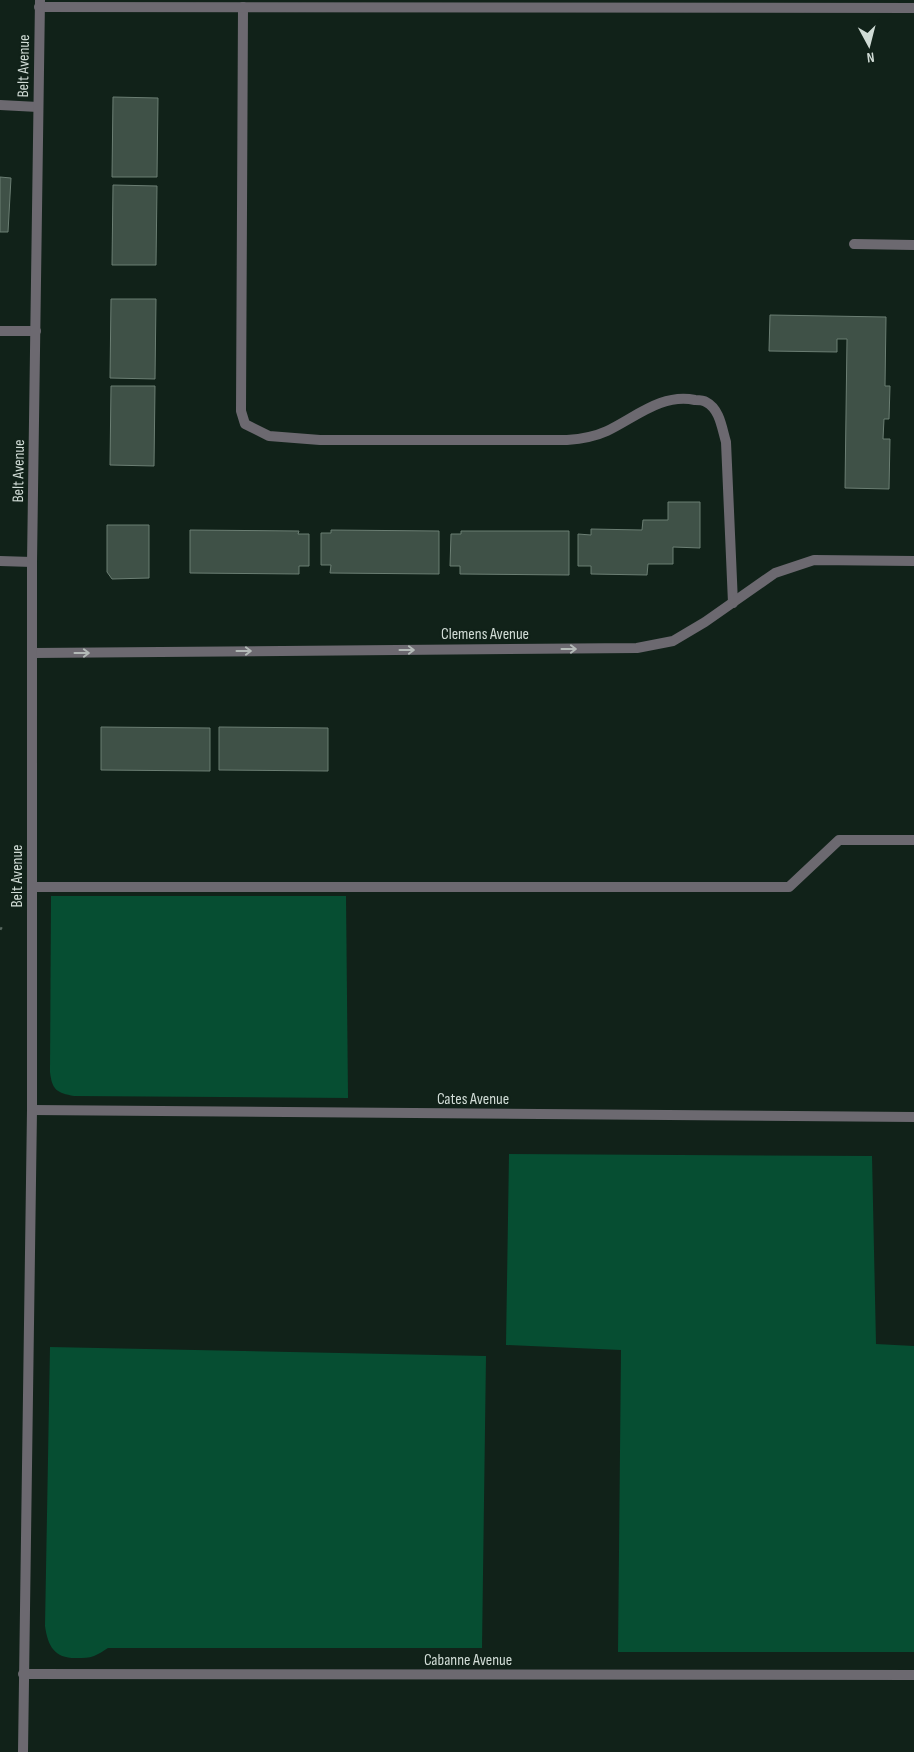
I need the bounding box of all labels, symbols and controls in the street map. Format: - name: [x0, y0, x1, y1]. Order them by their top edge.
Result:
- north arrow: [844, 20, 894, 70]
- street label: Belt Avenue: [14, 34, 34, 98]
- text: N: [866, 49, 875, 66]
- street label: Belt Avenue: [9, 439, 29, 503]
- street label: Clemens Avenue: [441, 625, 529, 644]
- one-way arrow: [561, 644, 577, 654]
- one-way arrow: [398, 645, 415, 655]
- one-way arrow: [236, 646, 252, 656]
- one-way arrow: [74, 648, 90, 658]
- street label: Belt Avenue: [8, 844, 27, 908]
- street label: Cates Avenue: [437, 1090, 509, 1109]
- street label: Cabanne Avenue: [424, 1651, 512, 1670]

